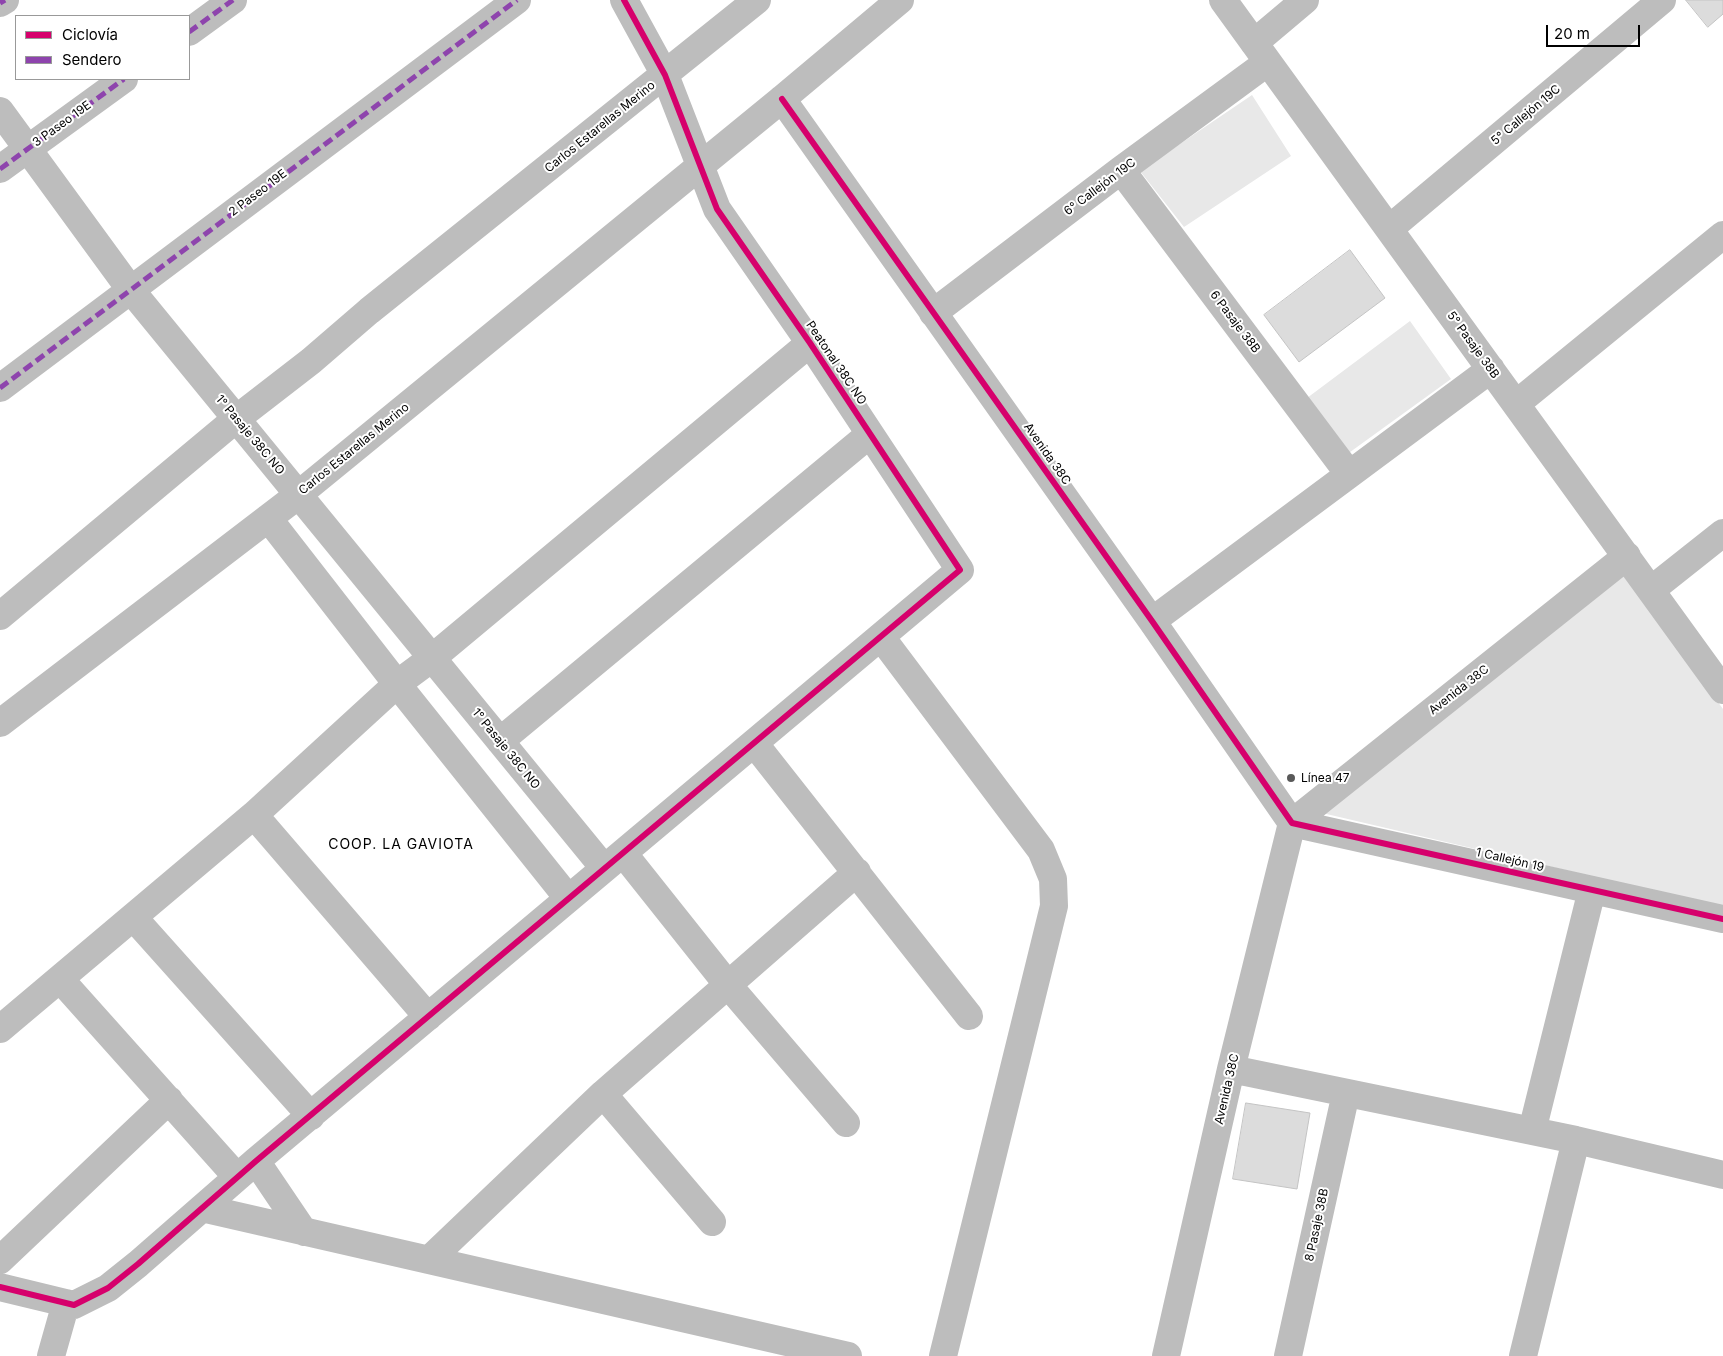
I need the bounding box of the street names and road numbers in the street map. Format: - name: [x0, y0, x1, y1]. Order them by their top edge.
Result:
- street label: Carlos Estarellas Merino: [542, 78, 658, 176]
- street label: 5° Callejón 19C: [1488, 82, 1564, 148]
- street label: 3 Paseo 19E: [30, 98, 94, 150]
- street label: 6° Callejón 19C: [1061, 155, 1139, 219]
- street label: 2 Paseo 19E: [226, 167, 290, 219]
- street label: 6 Pasaje 38B: [1207, 288, 1263, 356]
- street label: 5° Pasaje 38B: [1444, 309, 1502, 381]
- street label: Peatonal 38C NO: [803, 318, 869, 408]
- street label: 1° Pasaje 38C NO: [212, 392, 288, 478]
- street label: Carlos Estarellas Merino: [296, 400, 412, 498]
- street label: Avenida 38C: [1020, 420, 1074, 488]
- street label: Avenida 38C: [1426, 662, 1492, 718]
- street label: 1° Pasaje 38C NO: [469, 706, 543, 792]
- street label: 1 Callejón 19: [1475, 845, 1545, 875]
- street label: Avenida 38C: [1212, 1052, 1242, 1126]
- street label: 8 Pasaje 38B: [1302, 1187, 1332, 1263]

